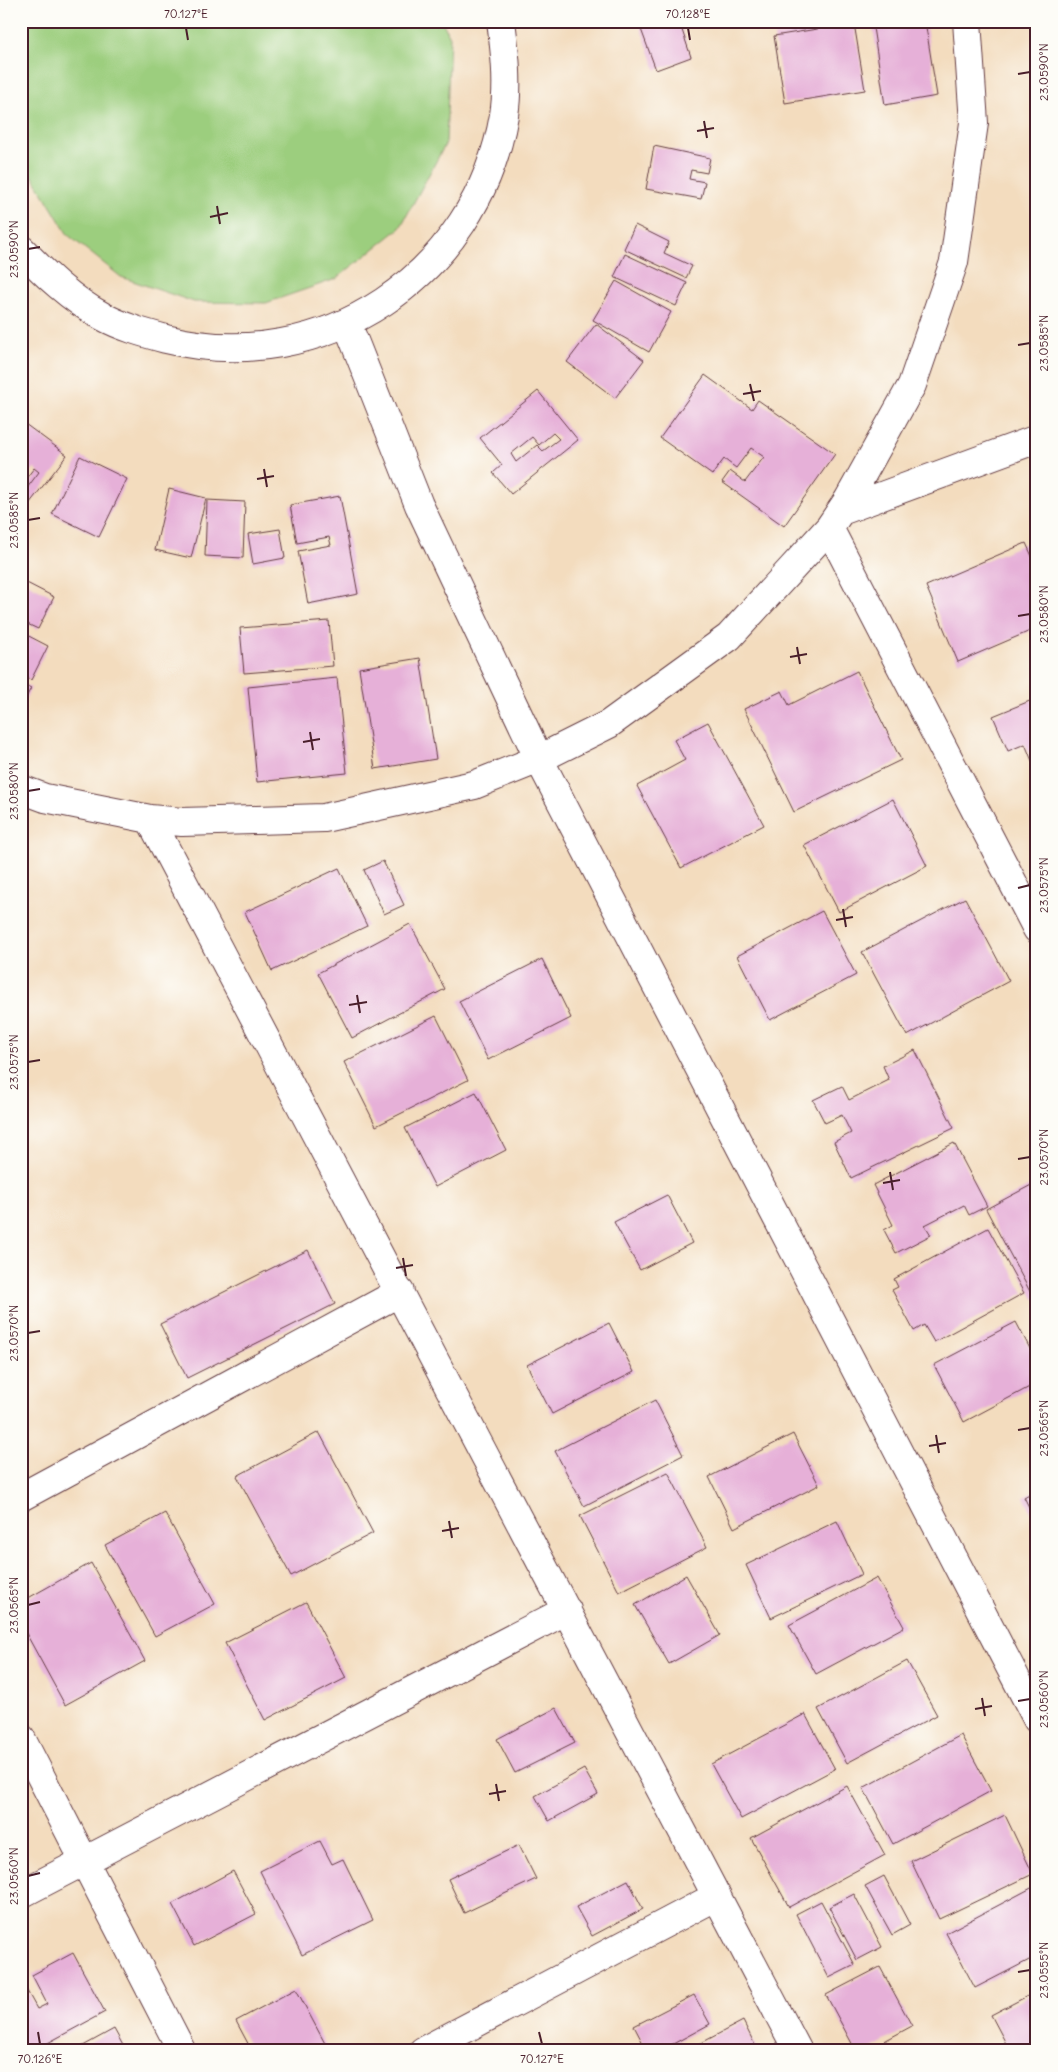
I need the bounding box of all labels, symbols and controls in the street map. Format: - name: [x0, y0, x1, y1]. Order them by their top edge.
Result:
- text: 70.127°E: [164, 6, 208, 21]
- text: 70.128°E: [665, 6, 711, 21]
- text: 23.0590°N: [1036, 43, 1051, 101]
- text: 23.0590°N: [6, 220, 21, 278]
- text: 23.0585°N: [1036, 315, 1051, 371]
- text: 23.0585°N: [6, 492, 21, 548]
- text: 23.0580°N: [1036, 585, 1051, 643]
- text: 23.0580°N: [6, 762, 21, 820]
- text: 23.0575°N: [1036, 857, 1051, 913]
- text: 23.0575°N: [6, 1034, 21, 1090]
- text: 23.0570°N: [1036, 1129, 1051, 1185]
- text: 23.0570°N: [6, 1305, 21, 1361]
- text: 23.0565°N: [1036, 1400, 1051, 1456]
- text: 23.0565°N: [6, 1577, 21, 1633]
- text: 23.0560°N: [1036, 1670, 1051, 1728]
- text: 23.0560°N: [6, 1847, 21, 1905]
- text: 23.0555°N: [1036, 1942, 1051, 1998]
- text: 70.126°E: [17, 2051, 63, 2066]
- text: 70.127°E: [520, 2051, 564, 2066]

